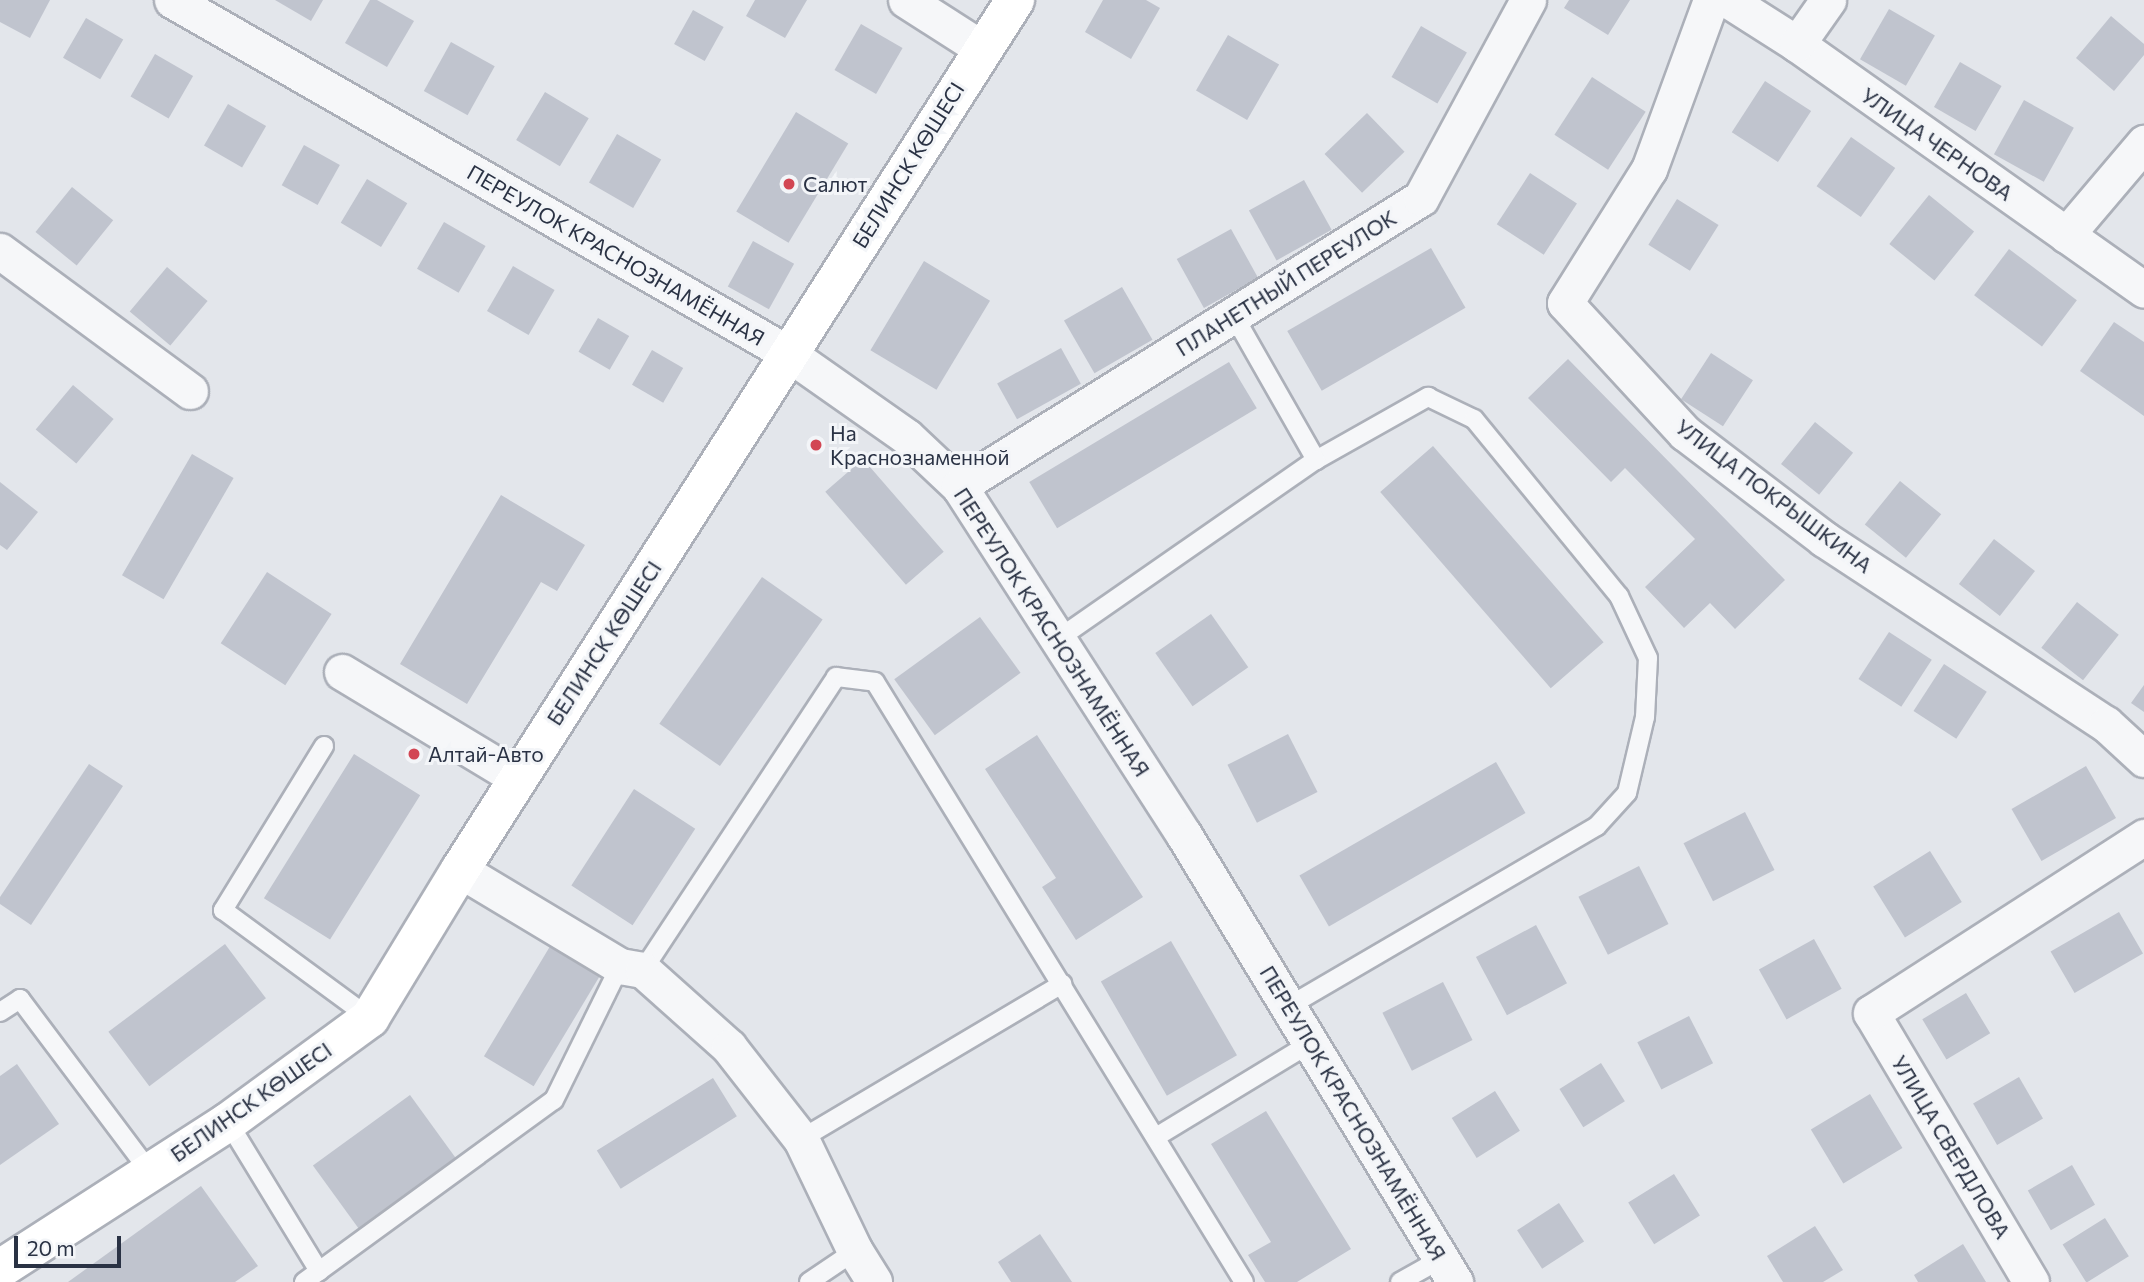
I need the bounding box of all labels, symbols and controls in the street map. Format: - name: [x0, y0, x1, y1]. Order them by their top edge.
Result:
- street label: БЕЛИНСК КӨШЕСІ: [847, 77, 969, 253]
- street label: УЛИЦА ЧЕРНОВА: [1856, 82, 2018, 206]
- street label: ПЕРЕУЛОК КРАСНОЗНАМЁННАЯ: [463, 159, 769, 351]
- place label: Салют: [803, 171, 867, 197]
- marker: Салют: [781, 176, 797, 192]
- street label: ПЛАНЕТНЫЙ ПЕРЕУЛОК: [1171, 205, 1401, 361]
- street label: УЛИЦА ПОКРЫШКИНА: [1671, 414, 1877, 578]
- place label: На Краснознаменной: [830, 420, 1010, 470]
- marker: На Краснознаменной: [808, 437, 824, 453]
- street label: ПЕРЕУЛОК КРАСНОЗНАМЁННАЯ: [949, 483, 1155, 781]
- street label: БЕЛИНСК КӨШЕСІ: [542, 556, 666, 730]
- place label: Алтай-Авто: [428, 741, 544, 767]
- marker: Алтай-Авто: [406, 746, 422, 762]
- street label: ПЕРЕУЛОК КРАСНОЗНАМЁННАЯ: [1255, 961, 1451, 1265]
- street label: БЕЛИНСК КӨШЕСІ: [166, 1037, 336, 1167]
- street label: УЛИЦА СВЕРДЛОВА: [1886, 1051, 2016, 1243]
- scale bar: [18, 1222, 124, 1266]
- text: 20 m: [27, 1235, 75, 1260]

